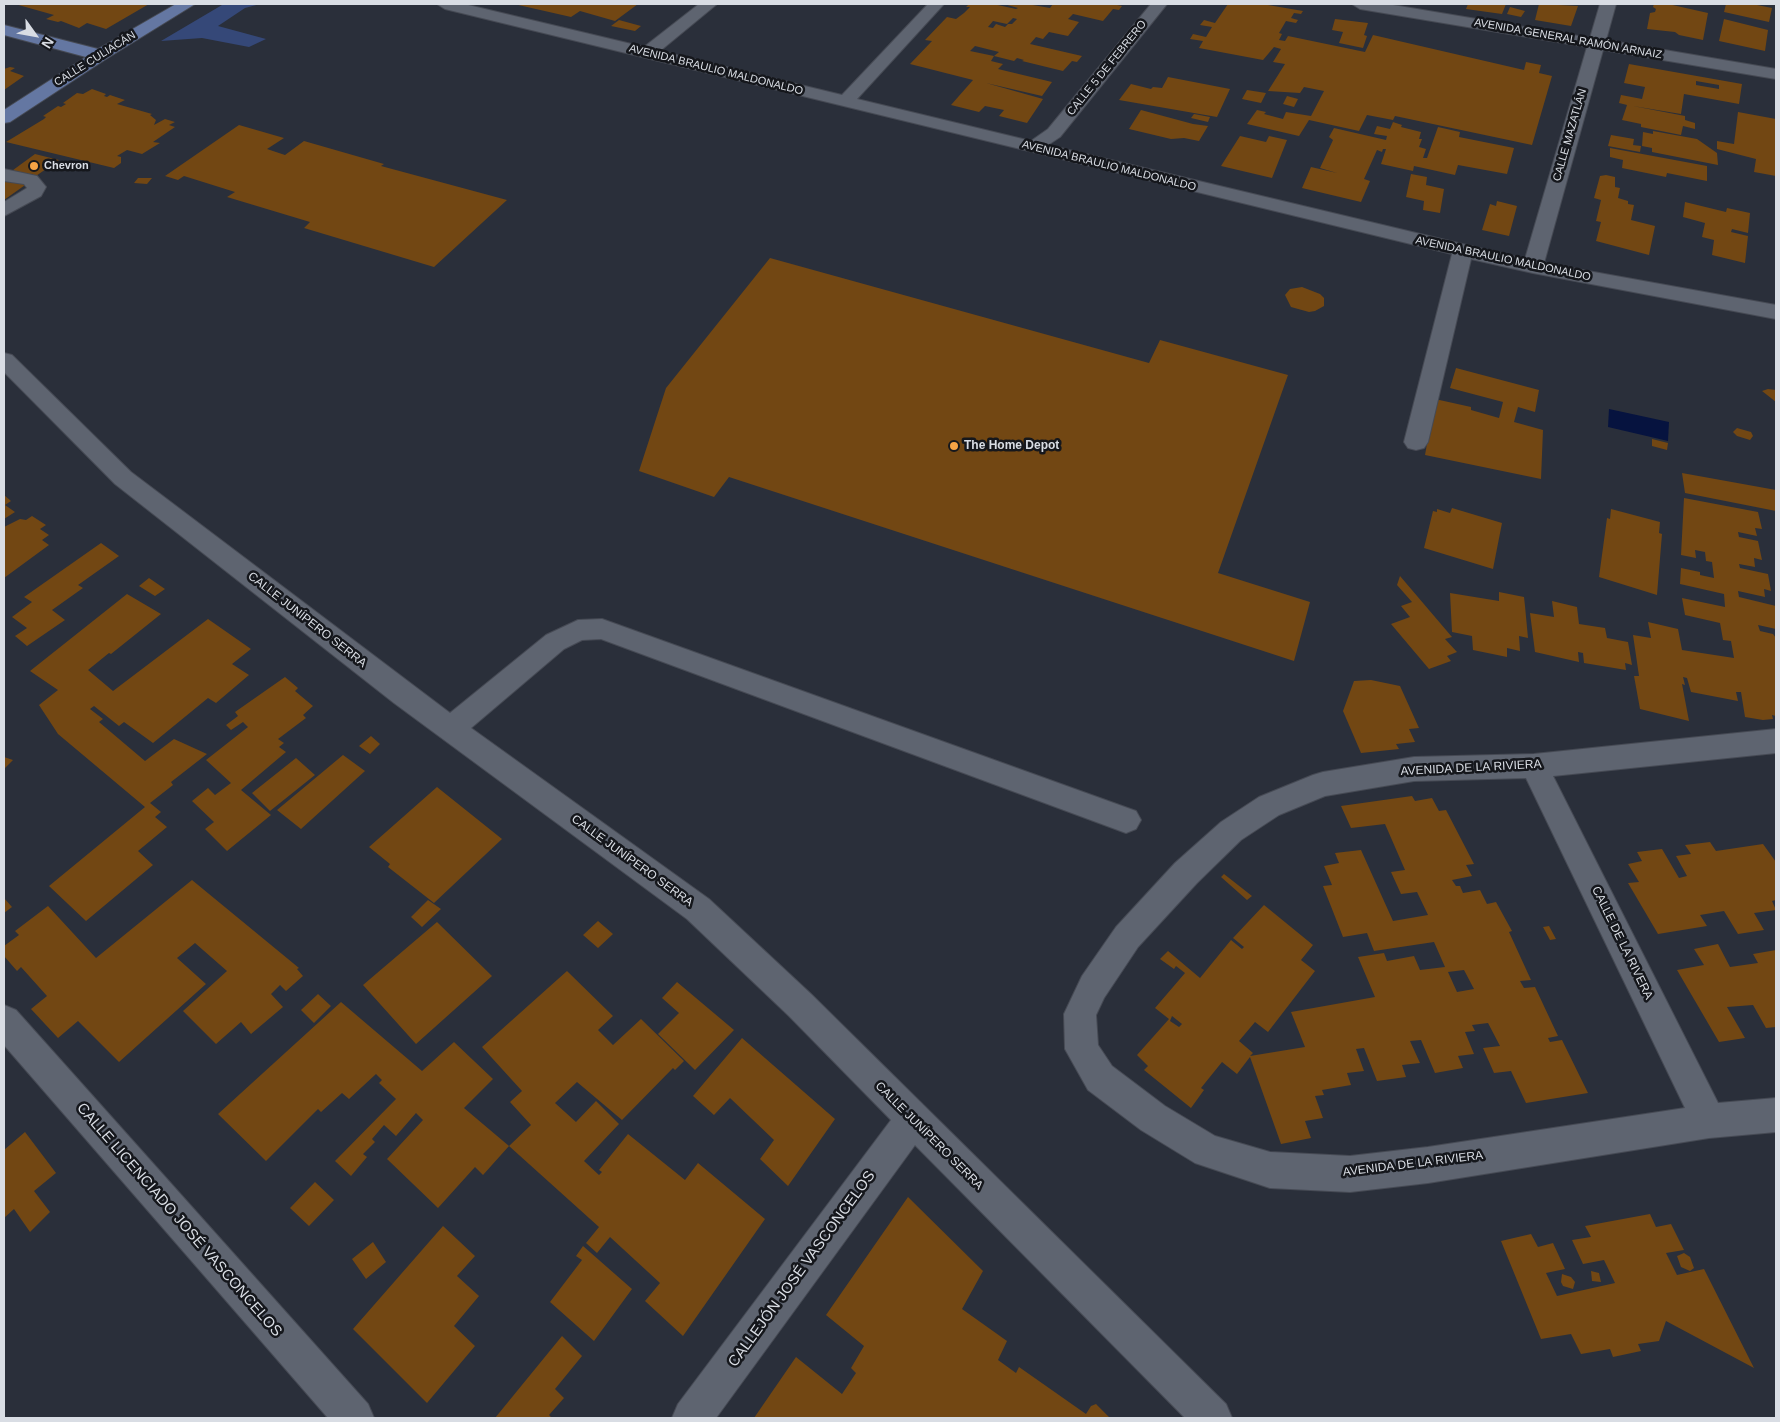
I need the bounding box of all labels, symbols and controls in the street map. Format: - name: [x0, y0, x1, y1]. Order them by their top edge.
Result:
- north arrow: [10, 10, 60, 60]
- street label: AVENIDA GENERAL RAMÓN ARNAIZ: [1473, 16, 1663, 62]
- street label: CALLE 5 DE FEBRERO: [1065, 18, 1149, 118]
- street label: CALLE CULIACÁN: [52, 29, 138, 89]
- text: N: [38, 34, 57, 51]
- street label: AVENIDA BRAULIO MALDONALDO: [628, 42, 804, 98]
- street label: CALLE MAZATLÁN: [1550, 87, 1590, 183]
- street label: AVENIDA BRAULIO MALDONALDO: [1021, 138, 1197, 194]
- place label: Chevron: [44, 159, 89, 173]
- marker: Chevron: [28, 160, 40, 172]
- street label: AVENIDA BRAULIO MALDONALDO: [1414, 234, 1592, 284]
- place label: The Home Depot: [964, 439, 1059, 453]
- marker: The Home Depot: [948, 440, 960, 452]
- street label: CALLE JUNÍPERO SERRA: [245, 569, 369, 671]
- street label: AVENIDA DE LA RIVIERA: [1400, 757, 1542, 779]
- street label: CALLE JUNÍPERO SERRA: [568, 812, 696, 910]
- street label: CALLE DE LA RIVERA: [1588, 884, 1656, 1002]
- street label: CALLE JUNÍPERO SERRA: [872, 1079, 986, 1193]
- street label: CALLE LICENCIADO JOSÉ VASCONCELOS: [72, 1099, 286, 1341]
- street label: AVENIDA DE LA RIVIERA: [1342, 1148, 1484, 1180]
- street label: CALLEJÓN JOSÉ VASCONCELOS: [725, 1167, 879, 1371]

